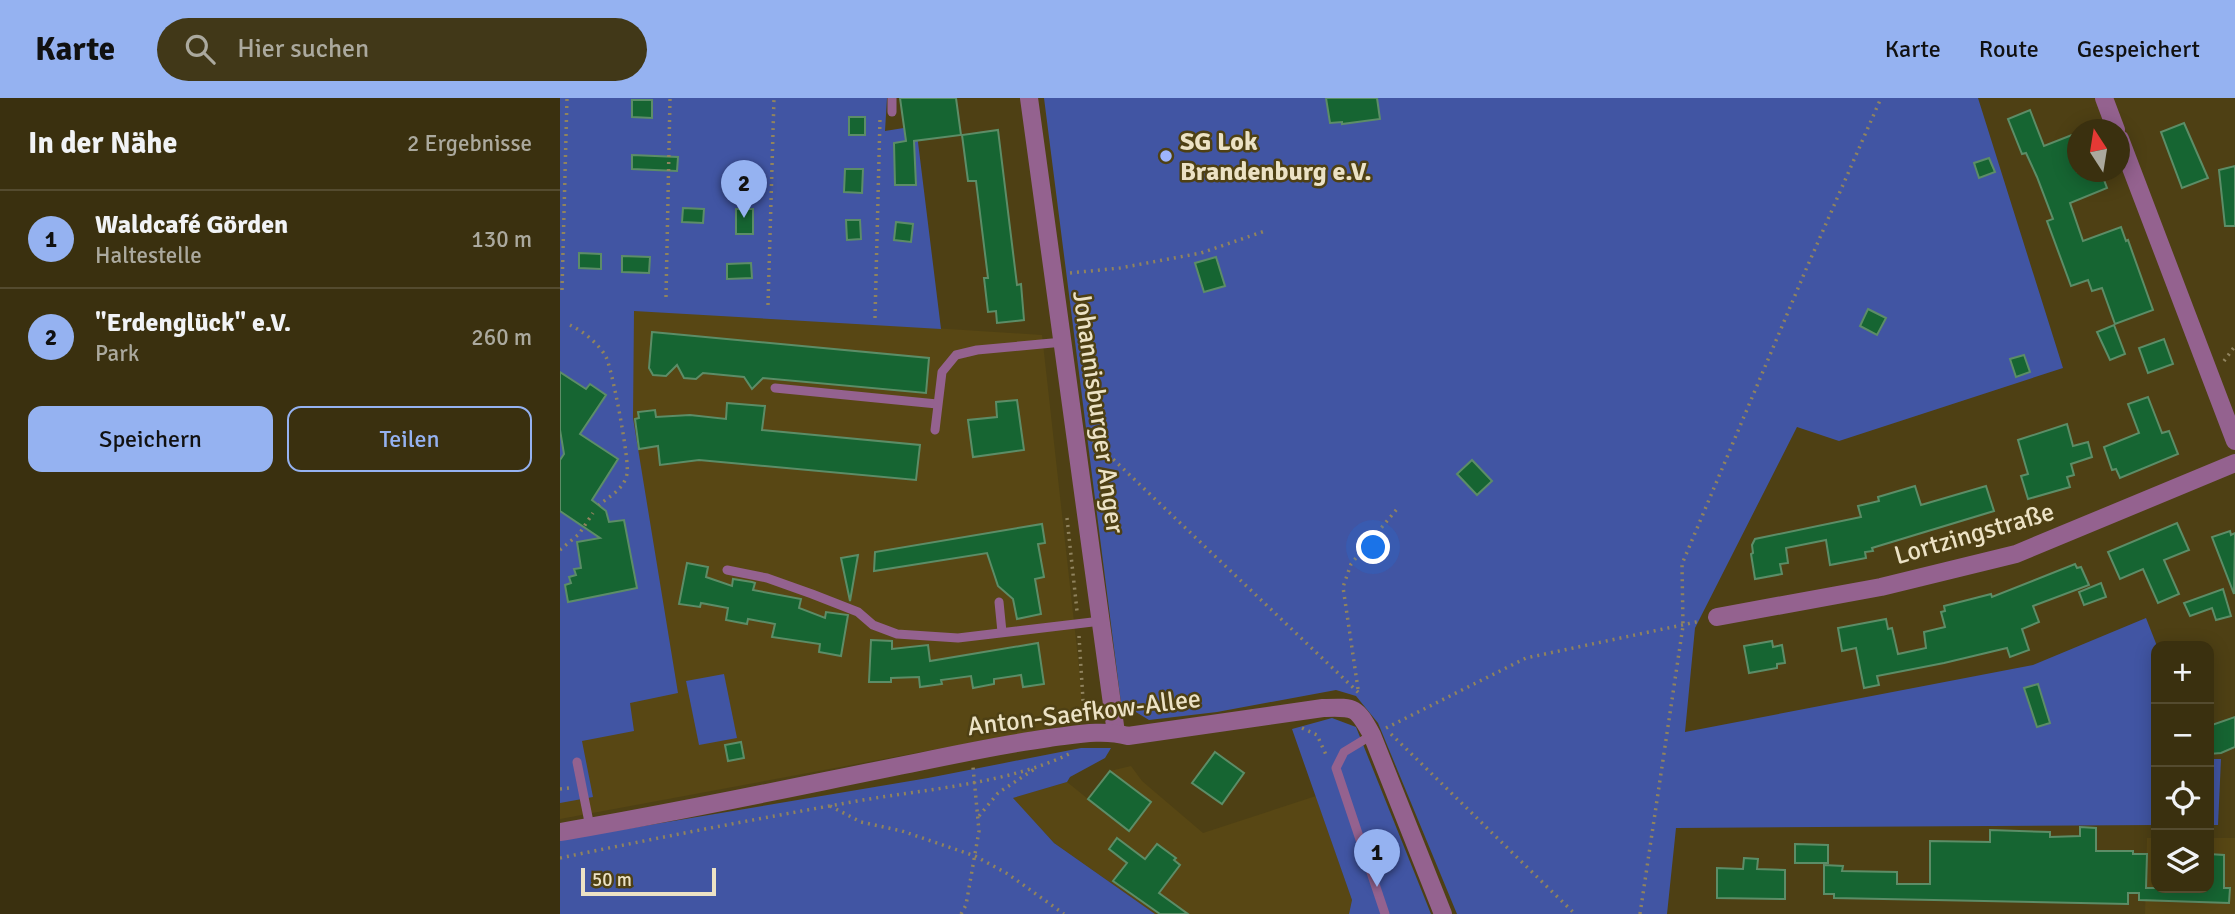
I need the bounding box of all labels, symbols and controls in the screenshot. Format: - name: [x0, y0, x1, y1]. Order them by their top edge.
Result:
- search box: [157, 18, 647, 81]
- text: Karte: [35, 29, 115, 70]
- icon: search: [181, 30, 219, 68]
- text: Hier suchen: [237, 33, 369, 65]
- text: Karte: [1885, 34, 1941, 64]
- text: Route: [1979, 34, 2039, 64]
- text: Gespeichert: [2077, 34, 2200, 64]
- north arrow: [2067, 119, 2130, 182]
- text: In der Nähe: [28, 125, 177, 162]
- place label: SG Lok Brandenburg e.V.: [1180, 126, 1372, 188]
- text: 2 Ergebnisse: [407, 129, 532, 158]
- marker: SG Lok Brandenburg e.V.: [1158, 148, 1174, 164]
- pin: 2: [721, 160, 767, 218]
- text: Waldcafé Görden: [95, 209, 288, 241]
- text: 1: [45, 225, 57, 254]
- text: 130 m: [471, 225, 532, 254]
- text: Haltestelle: [95, 241, 202, 270]
- street label: Johannisburger Anger: [1065, 289, 1131, 536]
- text: "Erdenglück" e.V.: [95, 307, 291, 339]
- text: 2: [45, 323, 57, 352]
- text: 260 m: [471, 323, 532, 352]
- text: Park: [95, 339, 139, 368]
- button: Speichern: [28, 406, 273, 472]
- button: Teilen: [287, 406, 532, 472]
- street label: Lortzingstraße: [1891, 496, 2058, 572]
- your location: [1356, 530, 1390, 564]
- map controls: [2151, 641, 2214, 893]
- button: +: [2151, 641, 2214, 704]
- street label: Anton-Saefkow-Allee: [966, 683, 1203, 743]
- button: −: [2151, 704, 2214, 767]
- button: locate: [2151, 767, 2214, 830]
- pin: 1: [1354, 829, 1400, 887]
- button: layers: [2151, 830, 2214, 893]
- scale bar: [581, 865, 716, 897]
- text: 50 m: [592, 868, 632, 892]

